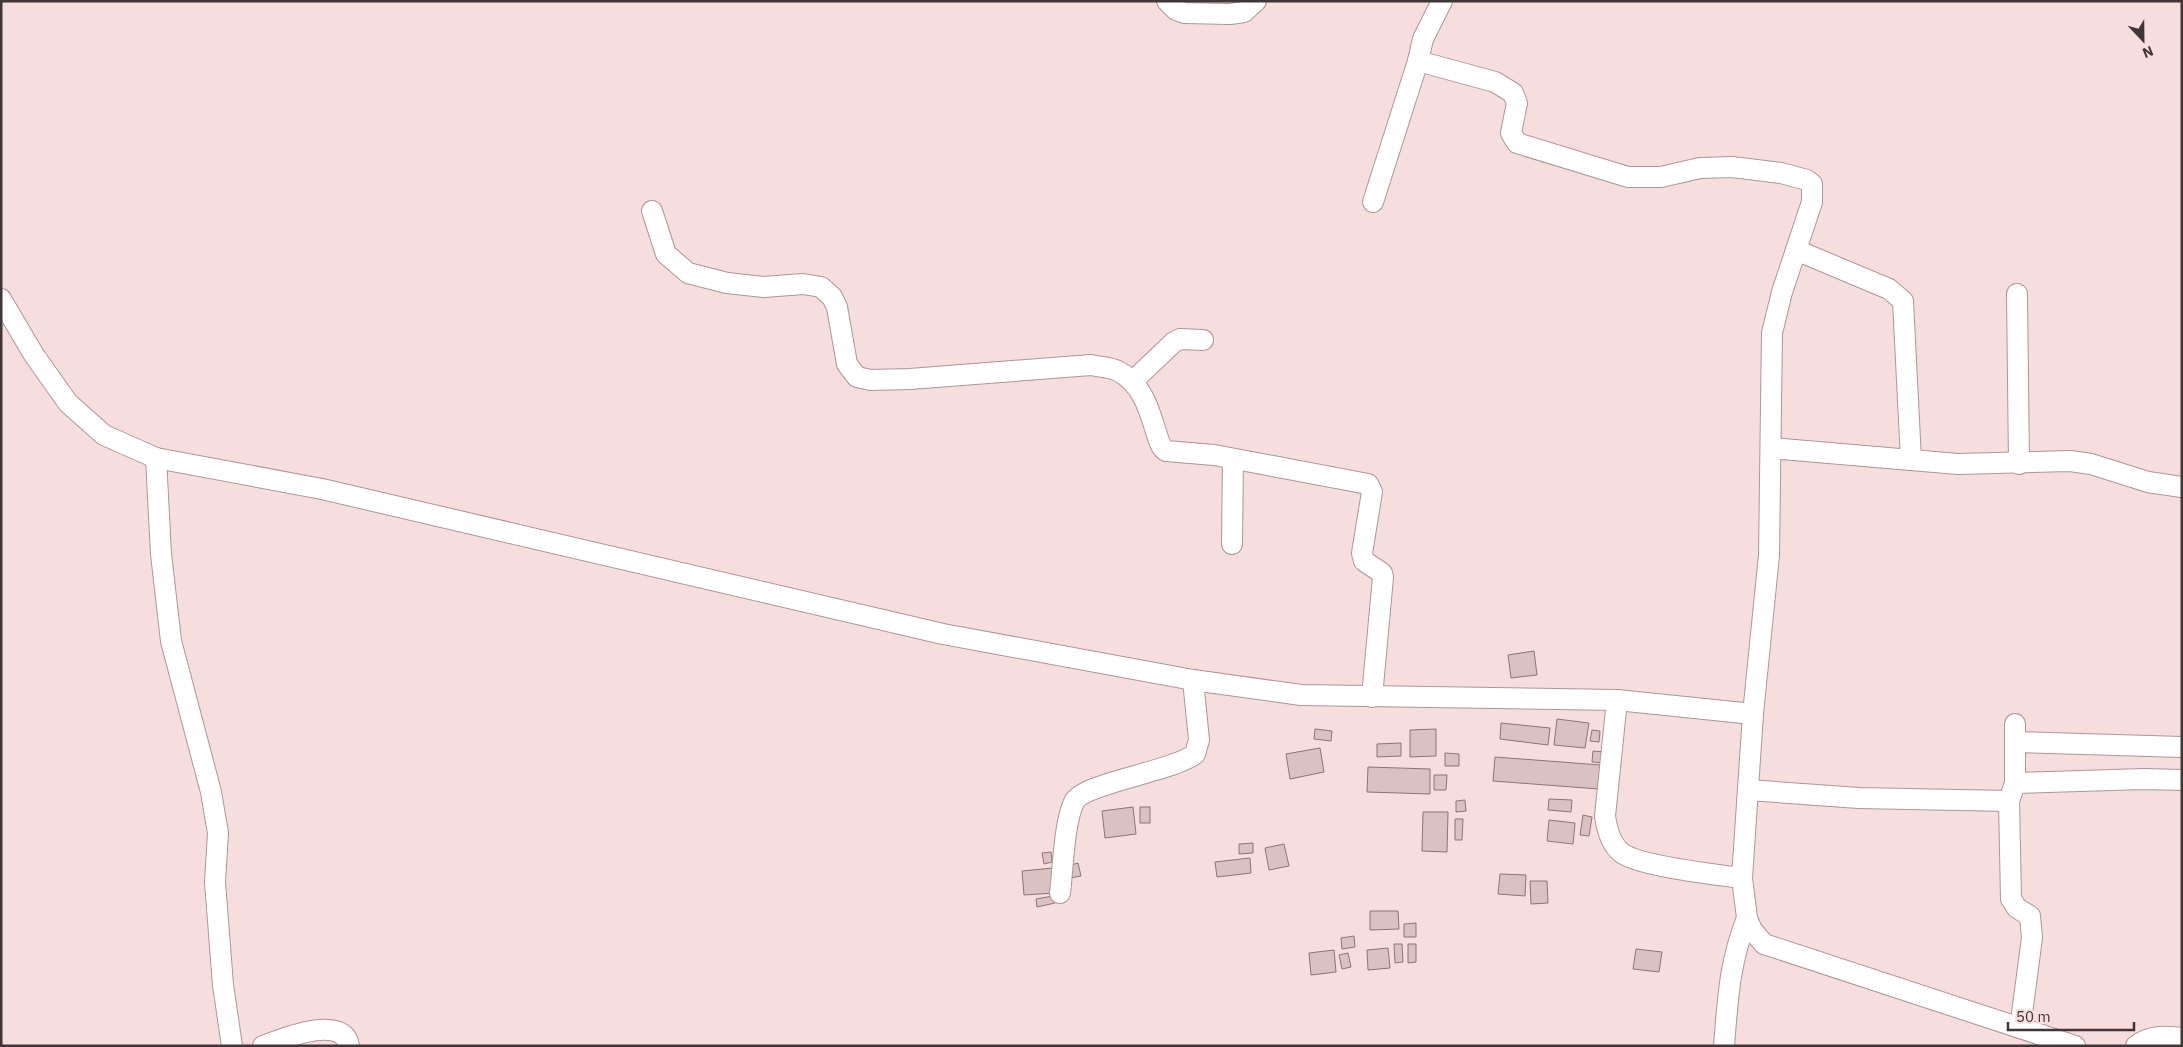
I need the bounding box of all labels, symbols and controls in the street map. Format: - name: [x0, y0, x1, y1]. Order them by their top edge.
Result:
- north arrow: [2118, 15, 2168, 65]
- text: N: [2140, 42, 2156, 62]
- scale bar: [2008, 1000, 2134, 1032]
- text: 50 m: [2016, 1007, 2051, 1026]

